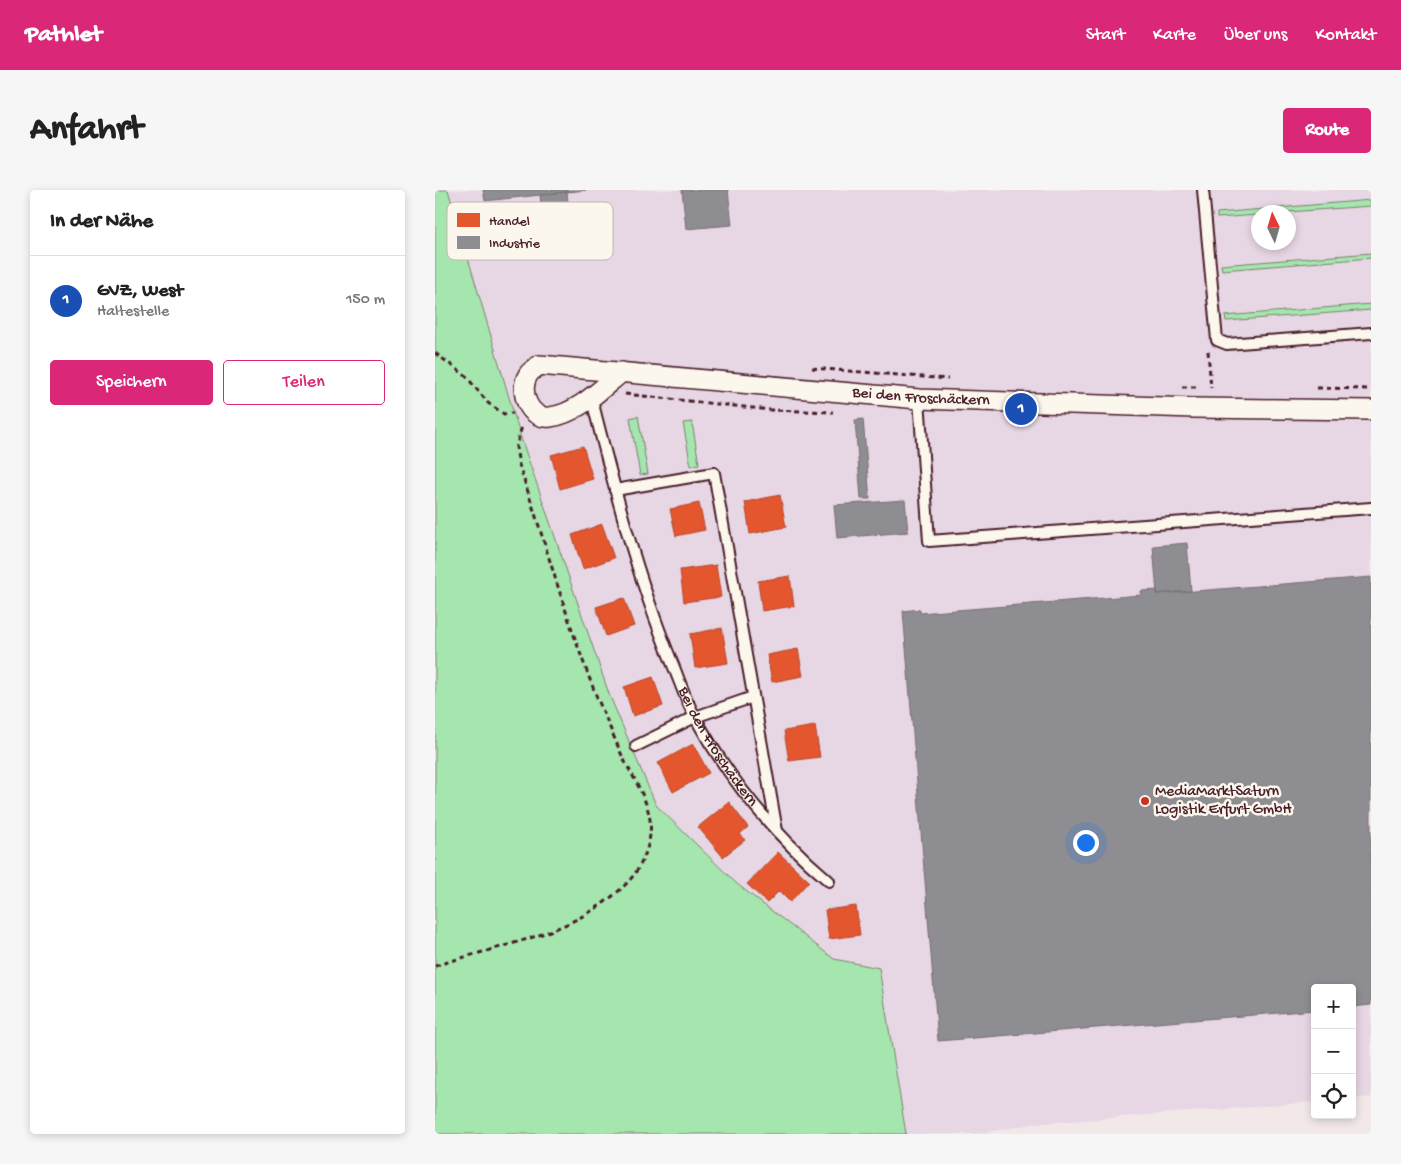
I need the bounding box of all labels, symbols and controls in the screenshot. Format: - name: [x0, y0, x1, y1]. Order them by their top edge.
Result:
- text: Pathlet: [25, 21, 102, 50]
- text: Start: [1086, 25, 1125, 46]
- text: Karte: [1153, 25, 1196, 46]
- text: Über uns: [1224, 25, 1287, 46]
- text: Kontakt: [1315, 25, 1376, 46]
- button: Route: [1283, 108, 1371, 153]
- text: Anfahrt: [30, 110, 143, 151]
- legend: [447, 202, 613, 260]
- north arrow: [1251, 205, 1296, 250]
- text: In der Nähe: [50, 210, 153, 235]
- text: Handel: [489, 214, 530, 231]
- text: Industrie: [489, 236, 541, 253]
- text: GVZ, West: [97, 280, 183, 303]
- text: 1: [63, 291, 69, 310]
- text: 150 m: [346, 291, 385, 310]
- text: Haltestelle: [97, 303, 169, 322]
- button: Speichern: [50, 360, 213, 405]
- button: Teilen: [223, 360, 385, 405]
- street label: Bei den Froschäckern: [850, 383, 990, 411]
- pin: 1: [1005, 390, 1037, 428]
- street label: Bei den Froschäckern: [673, 683, 762, 811]
- place label: MediaMarktSaturn Logistik Erfurt GmbH: [1155, 783, 1292, 820]
- marker: MediaMarktSaturn Logistik Erfurt GmbH: [1139, 795, 1151, 807]
- your location: [1073, 830, 1099, 856]
- map controls: [1311, 984, 1356, 1119]
- button: +: [1311, 984, 1356, 1029]
- button: −: [1311, 1029, 1356, 1074]
- button: locate: [1311, 1074, 1356, 1119]

